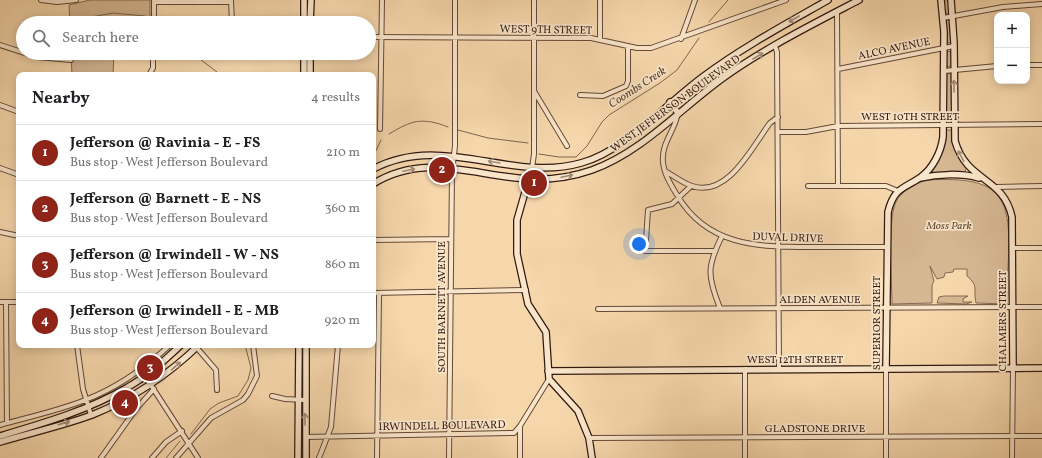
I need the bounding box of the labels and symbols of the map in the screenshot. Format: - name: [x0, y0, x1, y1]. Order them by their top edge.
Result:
- one-way arrow: [788, 16, 800, 24]
- street label: WEST 9TH STREET: [500, 22, 593, 39]
- street label: ALCO AVENUE: [857, 34, 932, 64]
- one-way arrow: [752, 51, 764, 59]
- street label: WEST JEFFERSON BOULEVARD: [608, 52, 744, 156]
- water label: Coombs Creek: [606, 63, 670, 112]
- one-way arrow: [950, 80, 958, 93]
- street label: WEST 10TH STREET: [861, 110, 959, 125]
- one-way arrow: [956, 150, 964, 162]
- pin: 2: [429, 155, 455, 185]
- one-way arrow: [487, 158, 500, 166]
- one-way arrow: [402, 165, 415, 173]
- pin: 1: [521, 168, 547, 198]
- one-way arrow: [561, 172, 574, 180]
- park label: Moss Park: [925, 219, 972, 234]
- street label: DUVAL DRIVE: [752, 230, 824, 247]
- your location: [629, 234, 649, 254]
- street label: SOUTH BARNETT AVENUE: [435, 241, 450, 373]
- street label: CHALMERS STREET: [996, 270, 1011, 371]
- street label: SUPERIOR STREET: [870, 275, 885, 370]
- street label: ALDEN AVENUE: [779, 293, 861, 308]
- pin: 3: [137, 353, 163, 383]
- street label: WEST 12TH STREET: [747, 353, 844, 368]
- one-way arrow: [171, 361, 181, 370]
- pin: 4: [112, 388, 138, 418]
- one-way arrow: [302, 413, 309, 426]
- street label: IRWINDELL BOULEVARD: [378, 418, 506, 435]
- one-way arrow: [58, 419, 71, 426]
- street label: GLADSTONE DRIVE: [765, 422, 866, 437]

